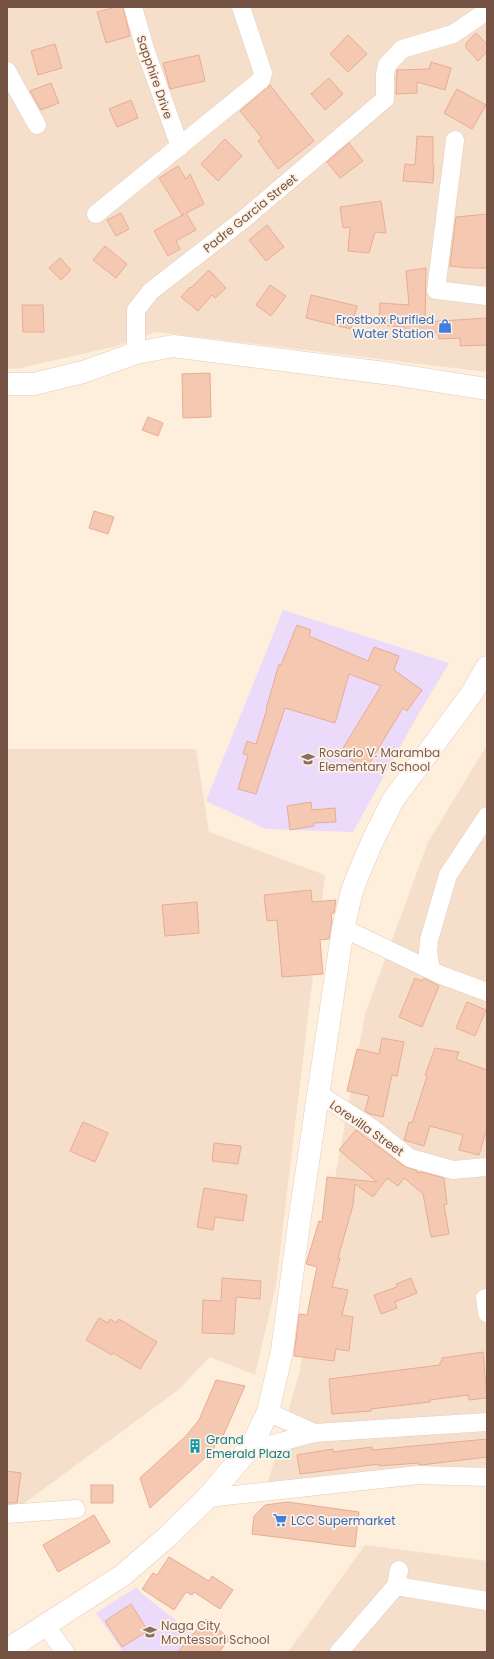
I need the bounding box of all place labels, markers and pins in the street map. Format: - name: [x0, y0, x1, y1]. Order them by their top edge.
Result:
- place label: Frostbox Purified Water Station: [336, 311, 434, 342]
- shop icon: Frostbox Purified Water Station: [437, 318, 453, 334]
- place label: Rosario V. Maramba Elementary School: [319, 744, 440, 775]
- school or university icon: Rosario V. Maramba Elementary School: [300, 751, 316, 767]
- place label: Grand Emerald Plaza: [206, 1431, 290, 1462]
- building icon: Grand Emerald Plaza: [187, 1438, 203, 1454]
- supermarket icon: LCC Supermarket: [272, 1512, 288, 1528]
- place label: LCC Supermarket: [291, 1512, 396, 1529]
- place label: Naga City Montessori School: [161, 1617, 270, 1648]
- school or university icon: Naga City Montessori School: [142, 1624, 158, 1640]

